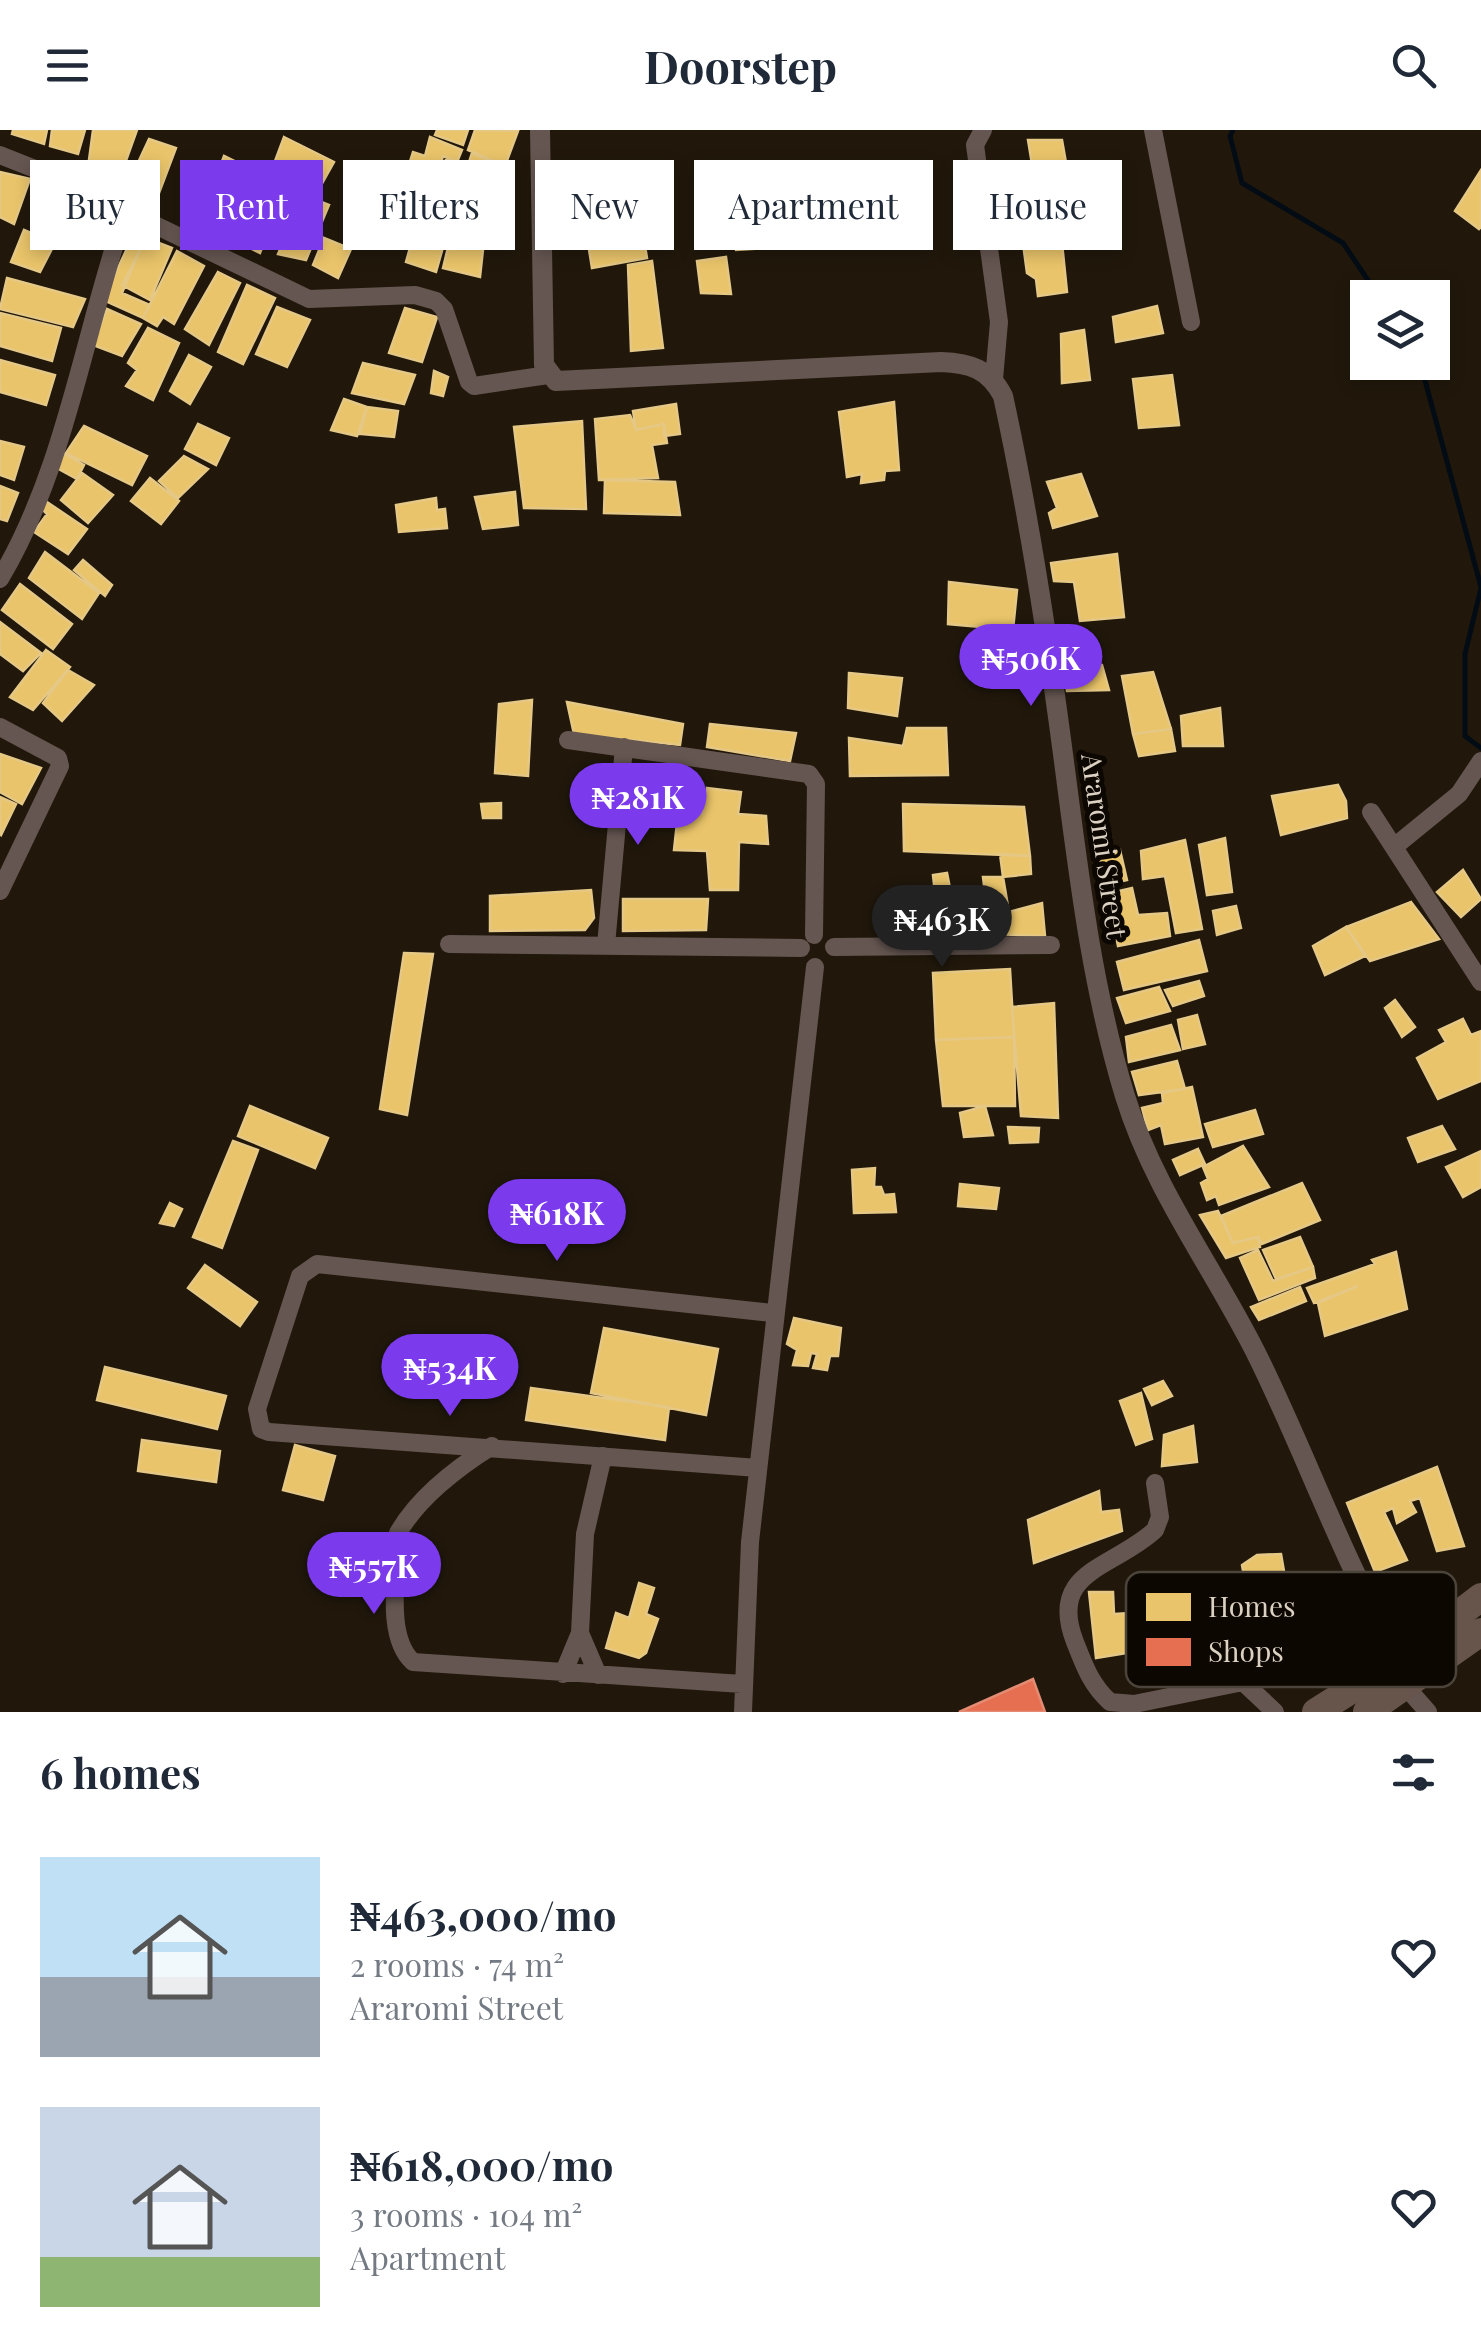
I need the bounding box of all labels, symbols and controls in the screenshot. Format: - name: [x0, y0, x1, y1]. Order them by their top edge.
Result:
- text: Doorstep: [644, 35, 837, 95]
- icon: menu: [40, 38, 95, 93]
- icon: search: [1386, 38, 1441, 93]
- chip: Buy: [30, 160, 160, 250]
- chip: Rent: [180, 160, 323, 250]
- chip: Filters: [343, 160, 515, 250]
- chip: New: [535, 160, 674, 250]
- chip: Apartment: [694, 160, 933, 250]
- chip: House: [953, 160, 1122, 250]
- map controls: [1350, 280, 1450, 380]
- button: layers: [1350, 280, 1450, 380]
- pin: ₦506K: [961, 624, 1101, 709]
- text: ₦506K: [981, 635, 1081, 678]
- street label: Araromi Street: [1074, 750, 1137, 942]
- pin: ₦281K: [568, 763, 708, 848]
- text: ₦281K: [592, 774, 684, 817]
- pin: ₦463K: [872, 885, 1012, 970]
- text: ₦463K: [894, 896, 990, 939]
- pin: ₦618K: [487, 1179, 627, 1264]
- text: ₦618K: [510, 1190, 604, 1233]
- pin: ₦534K: [380, 1334, 520, 1419]
- text: ₦534K: [403, 1345, 497, 1388]
- pin: ₦557K: [304, 1532, 444, 1617]
- text: ₦557K: [329, 1543, 419, 1586]
- legend: [1126, 1572, 1456, 1687]
- text: Homes: [1208, 1587, 1296, 1624]
- text: Shops: [1208, 1632, 1284, 1669]
- text: 6 homes: [40, 1744, 201, 1800]
- icon: filters: [1386, 1745, 1441, 1800]
- text: ₦463,000/mo: [350, 1886, 616, 1942]
- icon: home: [120, 1897, 240, 2017]
- icon: heart: [1386, 1930, 1441, 1985]
- text: 2 rooms · 74 m²: [350, 1942, 564, 1985]
- text: Araromi Street: [350, 1985, 563, 2028]
- text: ₦618,000/mo: [350, 2136, 613, 2192]
- icon: home: [120, 2147, 240, 2267]
- icon: heart: [1386, 2180, 1441, 2235]
- text: 3 rooms · 104 m²: [350, 2192, 582, 2235]
- text: Apartment: [350, 2235, 505, 2278]

